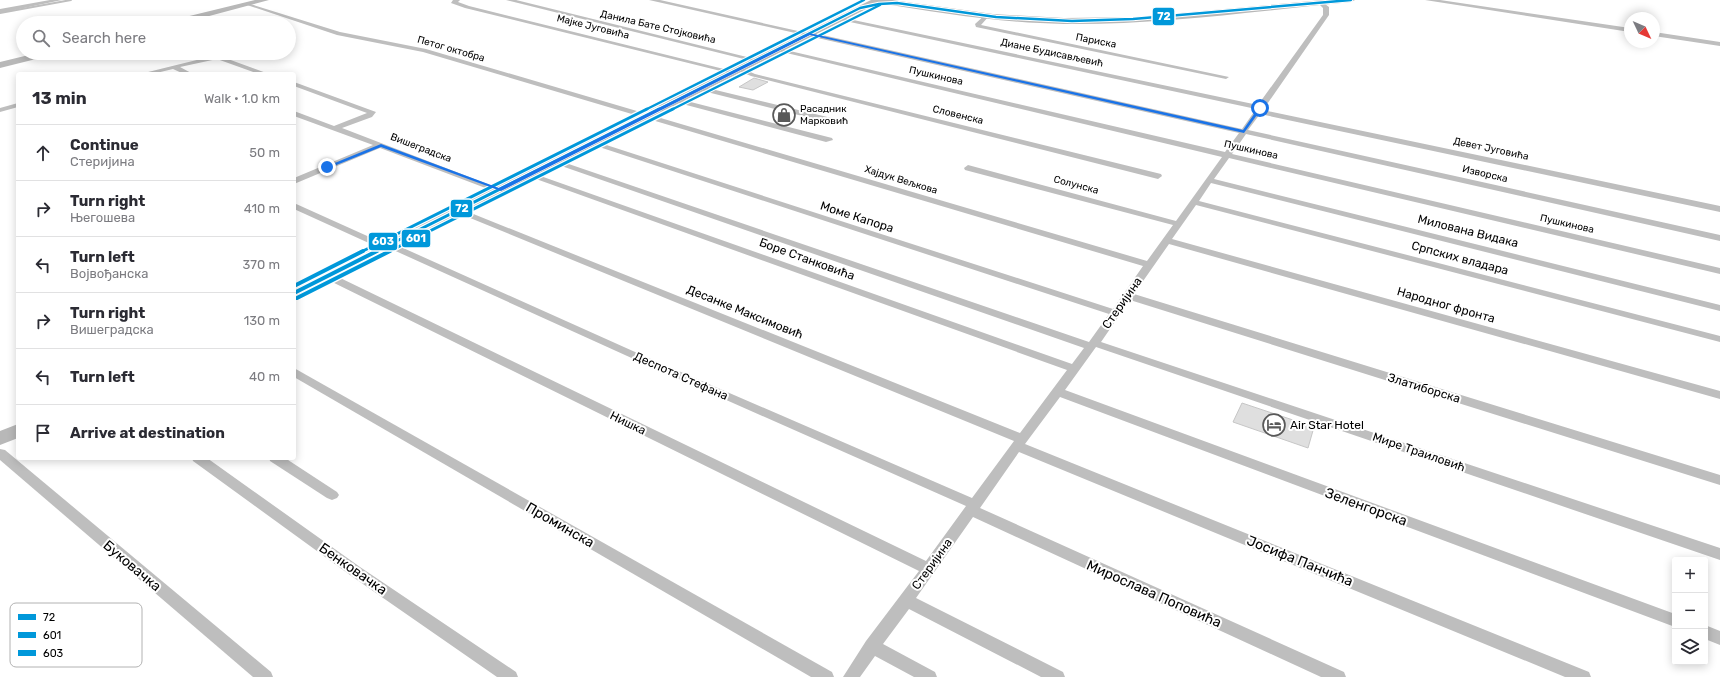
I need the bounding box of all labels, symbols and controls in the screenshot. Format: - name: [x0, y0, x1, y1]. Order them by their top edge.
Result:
- line badge: 72: [1152, 7, 1175, 26]
- street label: Данила Бате Стојковића: [599, 8, 717, 46]
- text: 72: [1157, 10, 1171, 23]
- street label: Мајке Југовића: [555, 12, 631, 42]
- north arrow: [1624, 12, 1660, 48]
- search box: [16, 16, 296, 60]
- icon: search: [30, 27, 52, 49]
- text: Search here: [62, 29, 146, 47]
- street label: Париска: [1075, 31, 1117, 51]
- street label: Петог октобра: [416, 34, 486, 64]
- street label: Диане Будисављевић: [1000, 36, 1104, 70]
- street label: Пушкинова: [908, 64, 964, 88]
- text: 13 min: [32, 88, 87, 108]
- text: Walk · 1.0 km: [204, 91, 280, 106]
- route start: [1251, 99, 1269, 117]
- shop icon: Расадник Марковић: [771, 102, 797, 128]
- place label: Расадник Марковић: [800, 103, 848, 127]
- street label: Словенска: [931, 103, 985, 127]
- street label: Вишеградска: [389, 131, 453, 165]
- street label: Девет Југовића: [1452, 135, 1530, 163]
- text: Continue: [70, 136, 139, 154]
- street label: Пушкинова: [1223, 138, 1279, 162]
- icon: ahead: [32, 142, 54, 164]
- text: 50 m: [249, 145, 280, 160]
- text: Стеријина: [70, 154, 135, 169]
- route end: [318, 158, 336, 176]
- street label: Хајдук Вељкова: [863, 163, 939, 197]
- street label: Изворска: [1461, 163, 1509, 185]
- street label: Солунска: [1052, 173, 1100, 197]
- text: Turn right: [70, 192, 145, 210]
- icon: right: [32, 198, 54, 220]
- line badge: 72: [450, 199, 473, 218]
- street label: Моме Капора: [819, 199, 895, 235]
- text: 410 m: [244, 201, 280, 216]
- text: 72: [455, 202, 469, 215]
- text: Његошева: [70, 210, 135, 225]
- street label: Милована Видака: [1416, 212, 1520, 250]
- street label: Пушкинова: [1539, 212, 1595, 236]
- line badge: 601: [401, 229, 431, 248]
- line badge: 603: [368, 232, 398, 251]
- text: 601: [406, 232, 426, 245]
- text: 603: [372, 235, 394, 248]
- street label: Боре Станковића: [757, 235, 857, 283]
- street label: Српских владара: [1410, 238, 1510, 278]
- text: Turn left: [70, 248, 135, 266]
- icon: left: [32, 254, 54, 276]
- text: 370 m: [243, 257, 280, 272]
- text: Војвођанска: [70, 266, 148, 281]
- street label: Стеријина: [1099, 275, 1145, 331]
- street label: Десанке Максимовић: [685, 282, 805, 342]
- street label: Народног фронта: [1395, 284, 1497, 326]
- text: Turn right: [70, 304, 145, 322]
- icon: right: [32, 310, 54, 332]
- text: 130 m: [244, 313, 280, 328]
- text: Вишеградска: [70, 322, 154, 337]
- street label: Деспота Стефана: [632, 349, 730, 403]
- icon: left: [32, 366, 54, 388]
- text: Turn left: [70, 368, 135, 386]
- text: 40 m: [249, 369, 280, 384]
- street label: Златиборска: [1386, 370, 1462, 406]
- street label: Нишка: [608, 408, 648, 438]
- hotel icon: Air Star Hotel: [1261, 412, 1287, 438]
- place label: Air Star Hotel: [1290, 418, 1364, 432]
- icon: arrive: [32, 422, 54, 444]
- text: Arrive at destination: [70, 424, 225, 442]
- street label: Мире Траиловић: [1371, 430, 1467, 474]
- street label: Зеленгорска: [1323, 484, 1409, 530]
- street label: Проминска: [523, 499, 597, 551]
- street label: Јосифа Панчића: [1244, 532, 1356, 590]
- street label: Стеријина: [909, 536, 955, 592]
- street label: Буковачка: [100, 537, 164, 595]
- street label: Бенковачка: [316, 539, 390, 599]
- street label: Мирослава Поповића: [1084, 557, 1224, 631]
- map controls: [1672, 557, 1708, 665]
- button: +: [1672, 557, 1708, 593]
- button: −: [1672, 593, 1708, 629]
- legend: [10, 603, 142, 667]
- text: 72: [43, 611, 55, 624]
- text: 601: [43, 629, 61, 642]
- button: layers: [1672, 629, 1708, 665]
- text: 603: [43, 647, 64, 660]

